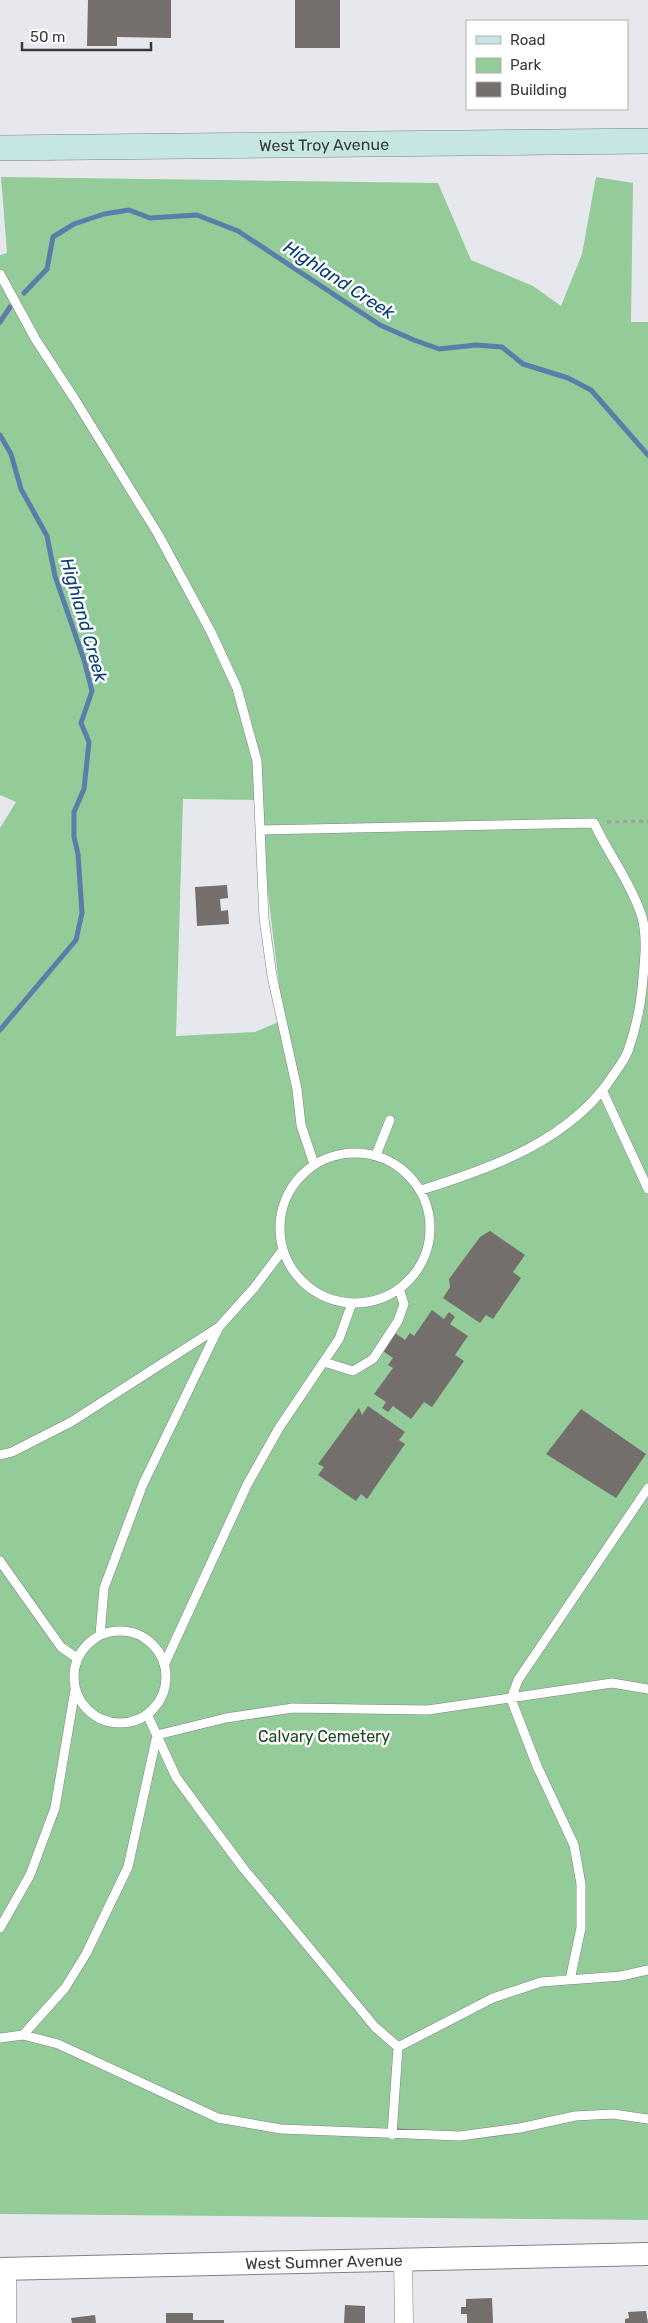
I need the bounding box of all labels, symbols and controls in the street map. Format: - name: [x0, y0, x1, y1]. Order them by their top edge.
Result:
- scale bar: [22, 20, 151, 52]
- legend: [466, 20, 628, 110]
- text: 50 m: [30, 28, 65, 46]
- text: Road: [510, 31, 546, 49]
- text: Park: [510, 56, 541, 74]
- text: Building: [510, 81, 567, 99]
- street label: West Troy Avenue: [259, 134, 389, 155]
- water label: Highland Creek: [279, 236, 399, 324]
- water label: Highland Creek: [56, 555, 112, 685]
- park label: Calvary Cemetery: [258, 1727, 390, 1746]
- street label: West Sumner Avenue: [245, 2250, 403, 2273]

